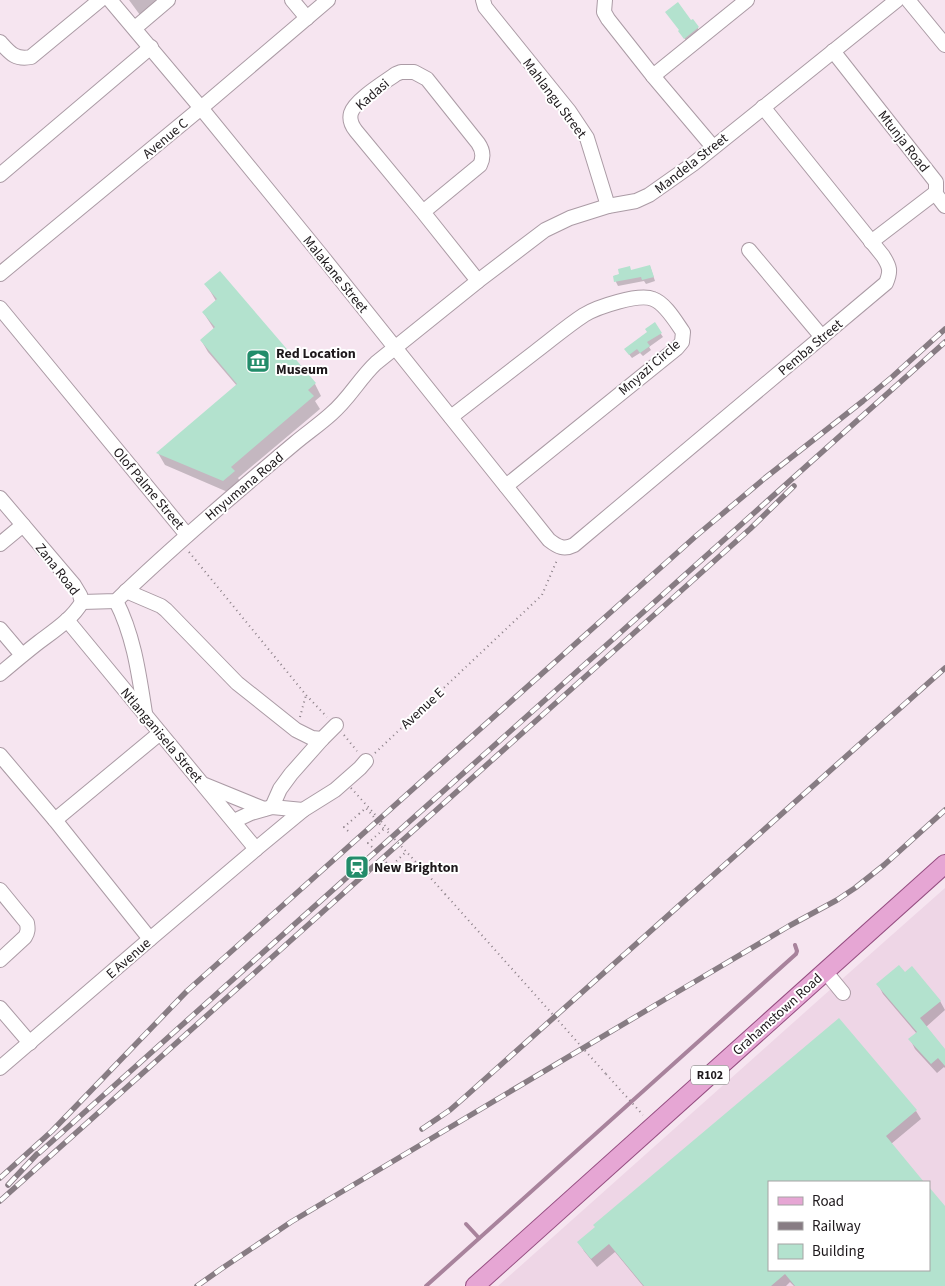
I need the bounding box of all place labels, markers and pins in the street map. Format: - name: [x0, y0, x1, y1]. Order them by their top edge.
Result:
- place label: Red Location Museum: [276, 344, 356, 380]
- museum icon: Red Location Museum: [245, 348, 271, 374]
- station icon: New Brighton: [344, 854, 370, 880]
- place label: New Brighton: [374, 858, 458, 878]

